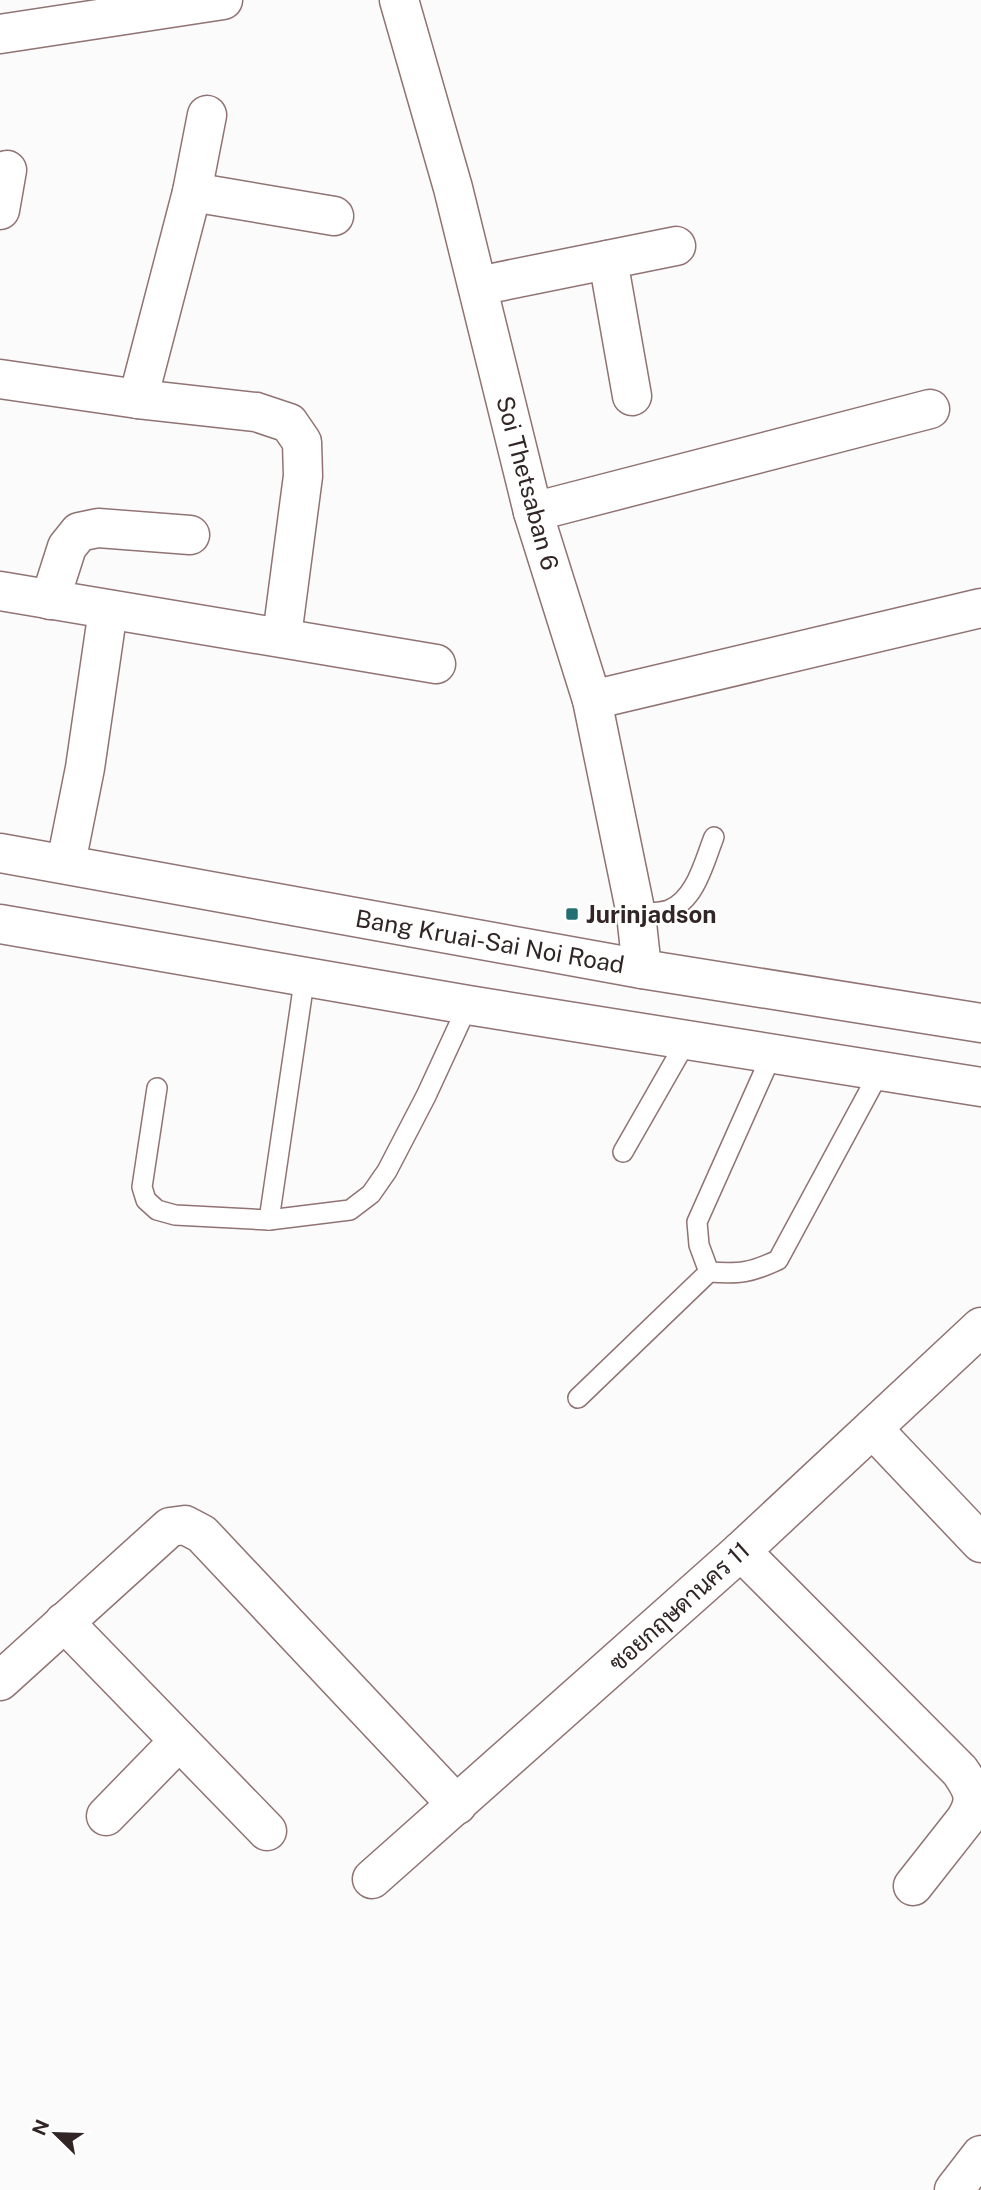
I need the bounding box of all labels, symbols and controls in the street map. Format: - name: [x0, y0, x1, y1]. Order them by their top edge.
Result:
- street label: Soi Thetsaban 6: [491, 393, 565, 573]
- place label: Jurinjadson: [586, 900, 716, 928]
- street label: Bang Kruai-Sai Noi Road: [353, 904, 627, 978]
- marker: Jurinjadson: [564, 906, 580, 922]
- street label: ซอยกฤษดานคร 11: [603, 1536, 756, 1677]
- north arrow: [21, 2099, 91, 2169]
- text: N: [27, 2116, 53, 2138]

